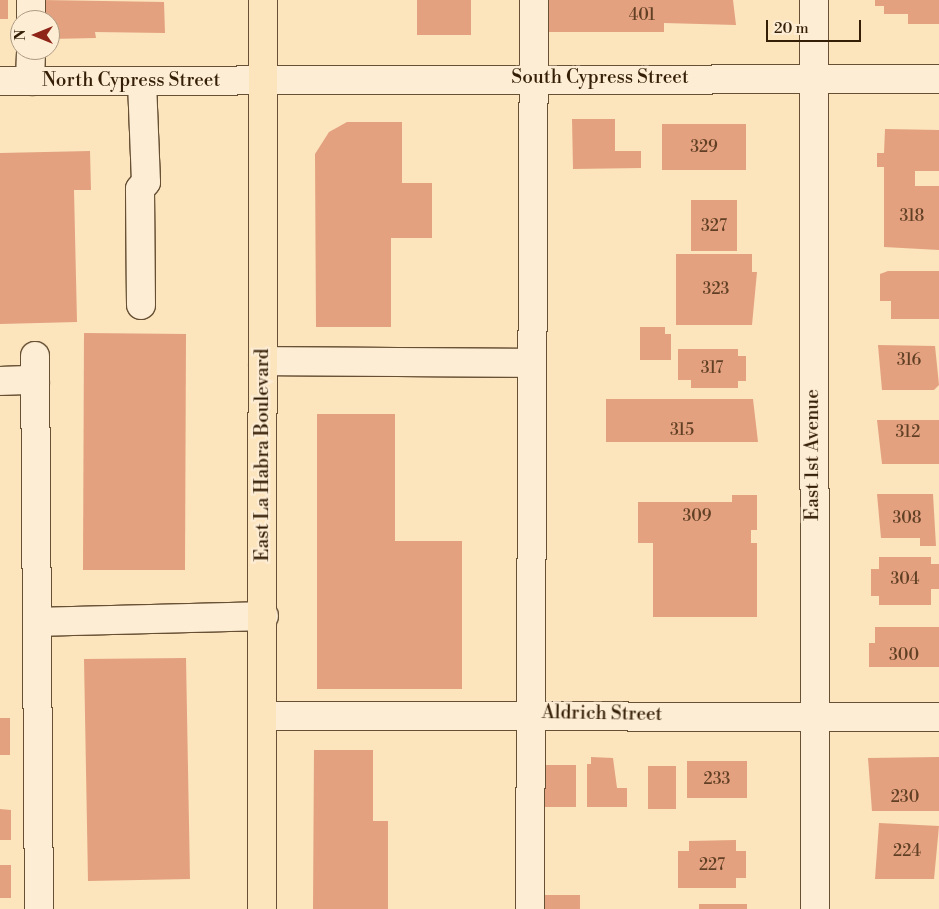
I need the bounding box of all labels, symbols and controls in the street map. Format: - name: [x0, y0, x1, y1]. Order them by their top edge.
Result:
- house number: 401: [629, 5, 655, 25]
- north arrow: [10, 10, 60, 60]
- scale bar: [769, 10, 864, 42]
- text: 20 m: [774, 19, 809, 38]
- text: N: [12, 29, 30, 41]
- street label: South Cypress Street: [511, 67, 689, 89]
- street label: North Cypress Street: [42, 70, 220, 92]
- house number: 329: [690, 137, 718, 157]
- house number: 318: [900, 206, 924, 226]
- house number: 327: [701, 216, 727, 236]
- house number: 323: [703, 279, 729, 299]
- street label: East La Habra Boulevard: [252, 348, 274, 562]
- house number: 316: [897, 350, 921, 370]
- house number: 317: [701, 358, 723, 378]
- street label: East 1st Avenue: [802, 389, 824, 521]
- house number: 315: [670, 420, 694, 440]
- house number: 312: [896, 422, 920, 442]
- house number: 309: [682, 506, 712, 526]
- house number: 308: [892, 508, 922, 528]
- house number: 304: [891, 569, 919, 589]
- house number: 300: [889, 645, 919, 665]
- street label: Aldrich Street: [542, 702, 662, 726]
- house number: 233: [704, 769, 730, 789]
- house number: 230: [891, 787, 919, 807]
- house number: 224: [893, 841, 921, 861]
- house number: 227: [699, 855, 725, 875]

